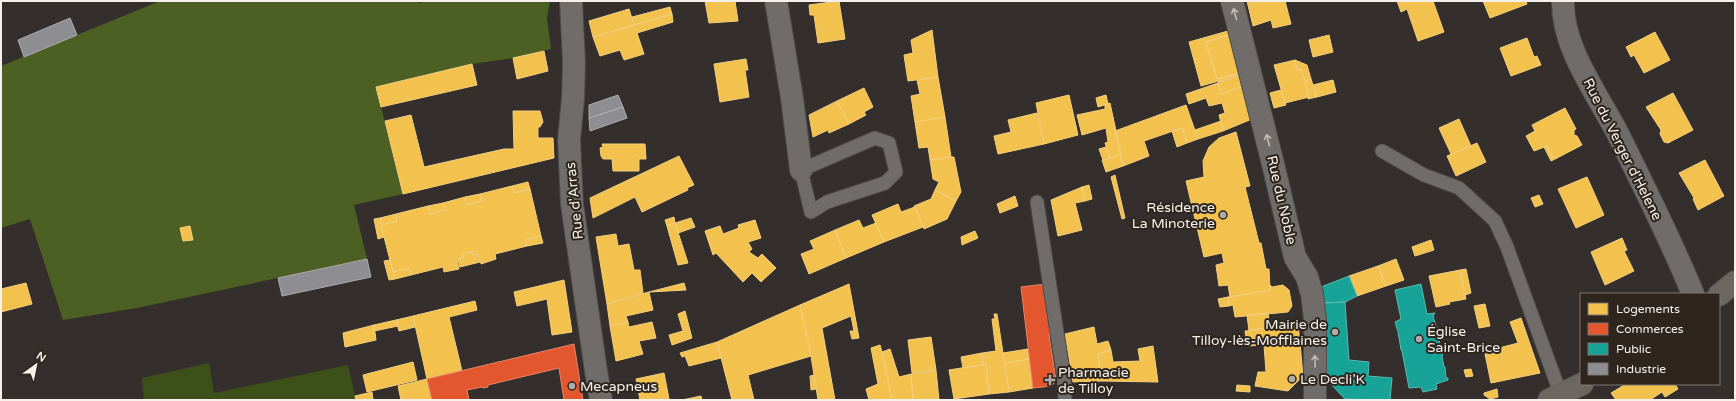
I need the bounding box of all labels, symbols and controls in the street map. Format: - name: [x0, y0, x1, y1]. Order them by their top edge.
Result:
- one-way arrow: [1231, 8, 1239, 21]
- street label: Rue du Verger d'Helene: [1579, 75, 1666, 223]
- one-way arrow: [1263, 134, 1271, 147]
- street label: Rue du Noble: [1263, 154, 1300, 246]
- street label: Rue d'Arras: [562, 161, 587, 240]
- place label: Résidence La Minoterie: [1132, 199, 1215, 232]
- marker: Résidence La Minoterie: [1218, 210, 1228, 220]
- legend: [1580, 293, 1720, 385]
- text: Logements: [1616, 302, 1680, 316]
- place label: Mairie de Tilloy-lès-Mofflaines: [1192, 316, 1327, 349]
- text: Commerces: [1616, 322, 1684, 336]
- place label: Église Saint-Brice: [1427, 323, 1500, 356]
- marker: Mairie de Tilloy-lès-Mofflaines: [1330, 327, 1340, 337]
- marker: Église Saint-Brice: [1414, 334, 1424, 344]
- text: Public: [1616, 342, 1651, 356]
- north arrow: [16, 345, 56, 385]
- text: N: [34, 349, 48, 365]
- one-way arrow: [1311, 355, 1319, 368]
- text: Industrie: [1616, 362, 1666, 376]
- place label: Pharmacie de Tilloy: [1058, 364, 1129, 397]
- place label: Le Decli’K: [1300, 371, 1365, 388]
- marker: Le Decli’K: [1287, 374, 1297, 384]
- marker: Pharmacie de Tilloy: [1045, 375, 1055, 385]
- place label: Mecapneus: [580, 378, 657, 395]
- marker: Mecapneus: [567, 381, 577, 391]

